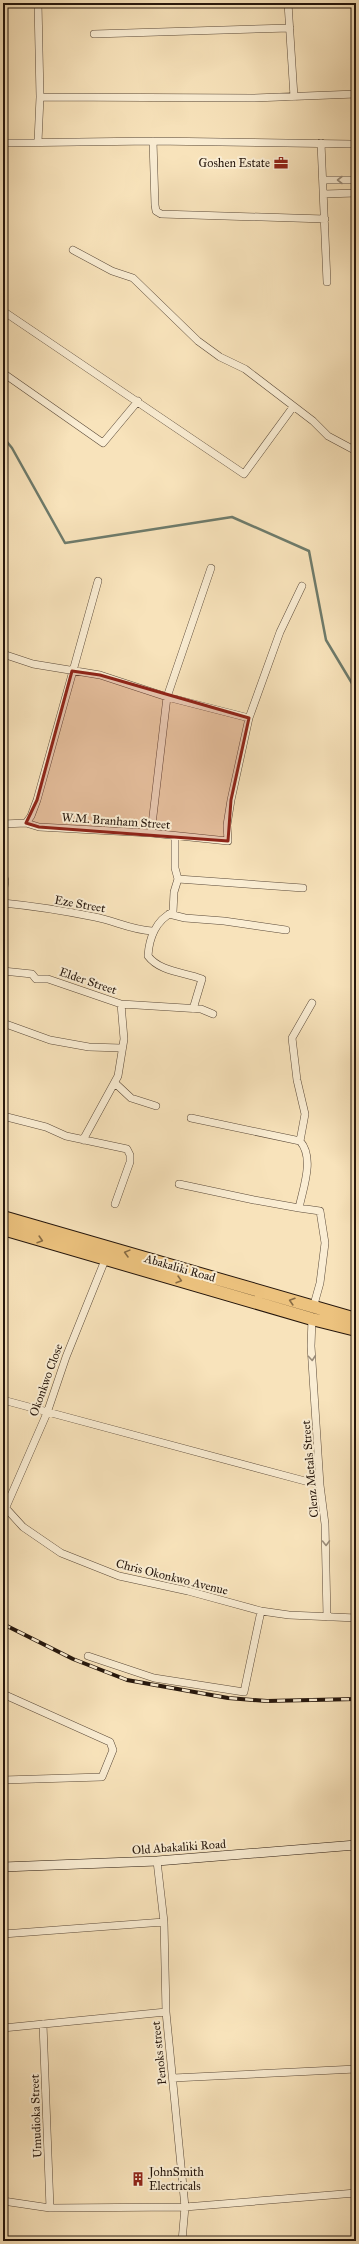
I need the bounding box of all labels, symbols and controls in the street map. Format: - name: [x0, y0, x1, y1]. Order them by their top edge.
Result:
- office icon: Goshen Estate: [273, 155, 289, 171]
- place label: Goshen Estate: [198, 156, 270, 170]
- one-way arrow: [337, 176, 343, 184]
- street label: W.M. Branham Street: [61, 810, 172, 832]
- street label: Eze Street: [53, 893, 107, 915]
- street label: Elder Street: [57, 965, 119, 998]
- one-way arrow: [37, 1235, 44, 1244]
- one-way arrow: [123, 1249, 130, 1258]
- street label: Abakaliki Road: [142, 1251, 217, 1285]
- one-way arrow: [175, 1276, 182, 1284]
- one-way arrow: [288, 1297, 295, 1306]
- street label: Okonkwo Close: [26, 1342, 66, 1418]
- one-way arrow: [308, 1355, 317, 1361]
- street label: Clenz Metals Street: [299, 1419, 321, 1518]
- one-way arrow: [322, 1540, 330, 1546]
- street label: Chris Okonkwo Avenue: [115, 1556, 229, 1598]
- street label: Old Abakaliki Road: [132, 1837, 226, 1857]
- street label: Penoks street: [149, 2020, 169, 2086]
- street label: Umudioka Street: [28, 2073, 44, 2158]
- place label: JohnSmith Electricals: [147, 2165, 204, 2193]
- building icon: JohnSmith Electricals: [130, 2171, 146, 2187]

